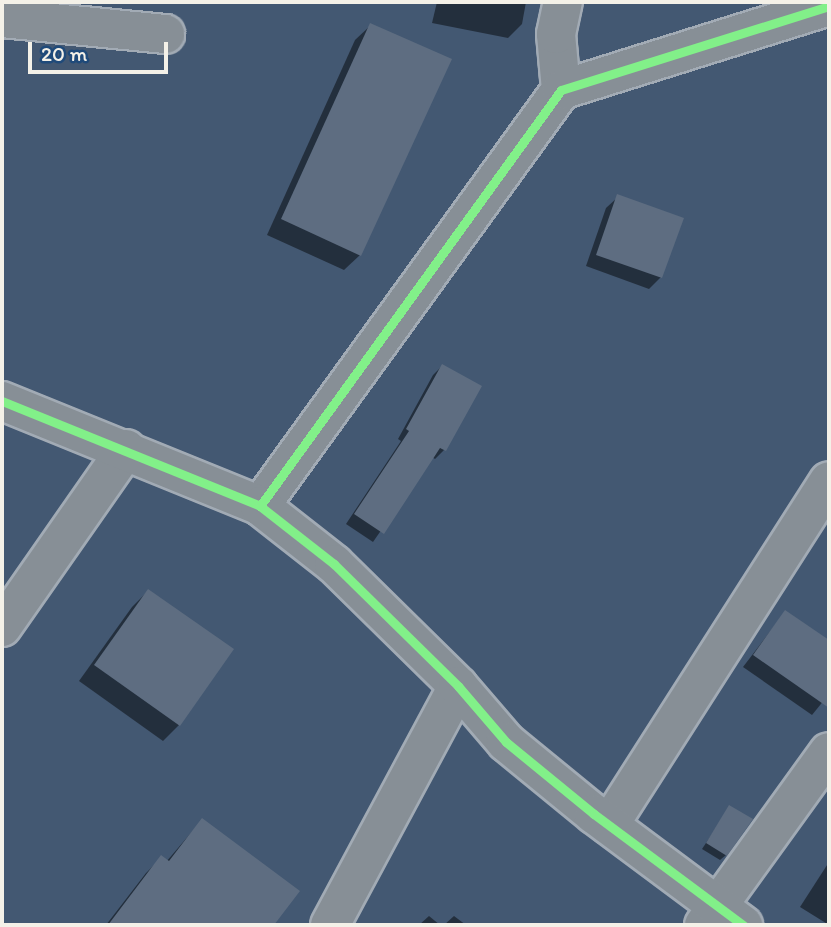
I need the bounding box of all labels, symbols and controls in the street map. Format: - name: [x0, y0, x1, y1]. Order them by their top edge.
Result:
- scale bar: [32, 28, 172, 72]
- text: 20 m: [41, 41, 87, 66]

